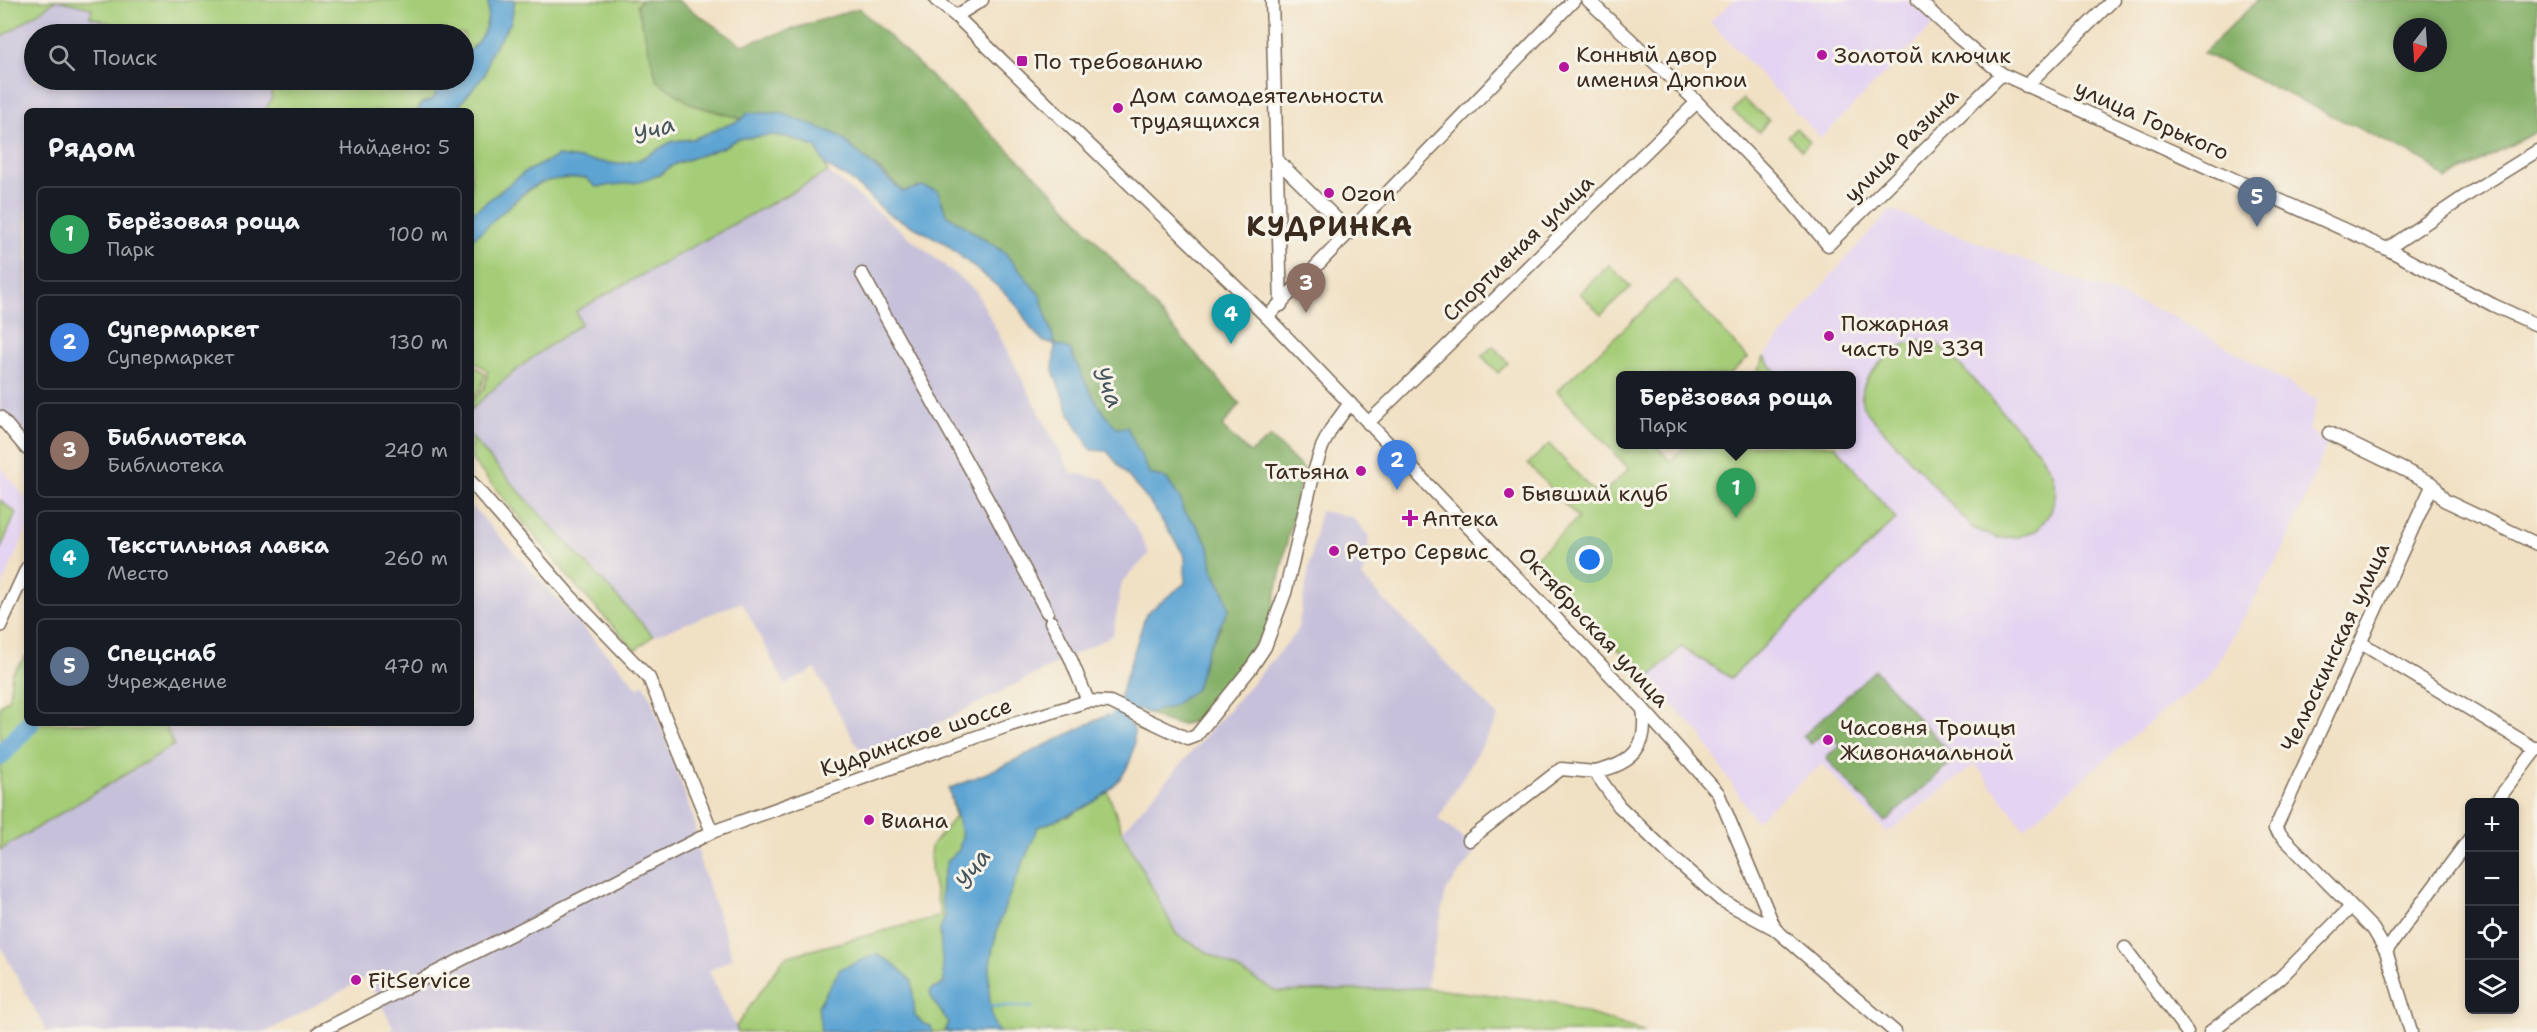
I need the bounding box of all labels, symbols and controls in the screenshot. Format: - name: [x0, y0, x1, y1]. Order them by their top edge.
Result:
- north arrow: [2393, 18, 2447, 72]
- search box: [24, 24, 474, 90]
- place label: Конный двор имения Дюпюи: [1576, 40, 1747, 94]
- icon: search: [45, 41, 78, 74]
- place label: Золотой ключик: [1834, 41, 2011, 70]
- text: Поиск: [93, 43, 157, 72]
- place label: По требованию: [1034, 47, 1203, 76]
- marker: Золотой ключик: [1815, 48, 1829, 62]
- marker: По требованию: [1015, 54, 1029, 68]
- marker: Конный двор имения Дюпюи: [1557, 60, 1571, 74]
- street label: улица Горького: [2070, 73, 2234, 167]
- place label: Дом самодеятельности трудящихся: [1130, 81, 1384, 135]
- street label: улица Разина: [1837, 81, 1965, 209]
- marker: Дом самодеятельности трудящихся: [1111, 101, 1125, 115]
- water label: Уча: [629, 108, 679, 152]
- text: Рядом: [48, 130, 135, 165]
- text: Найдено: 5: [338, 134, 450, 160]
- street label: Спортивная улица: [1436, 168, 1600, 328]
- pin: 5: [2238, 178, 2276, 227]
- place label: Ozon: [1341, 179, 1396, 208]
- marker: Ozon: [1322, 186, 1336, 200]
- text: Берёзовая роща: [107, 207, 300, 236]
- district label: КУДРИНКА: [1246, 207, 1414, 245]
- text: 1: [65, 221, 74, 247]
- text: 100 m: [388, 221, 448, 247]
- text: Парк: [107, 236, 154, 262]
- pin: 3: [1286, 264, 1326, 313]
- pin: 4: [1212, 294, 1250, 344]
- place label: Пожарная часть № 339: [1841, 309, 1985, 363]
- text: Супермаркет: [107, 315, 259, 344]
- text: 2: [63, 329, 77, 355]
- text: 130 m: [389, 329, 448, 355]
- marker: Пожарная часть № 339: [1822, 329, 1836, 343]
- text: Супермаркет: [107, 344, 234, 370]
- water label: Уча: [1085, 361, 1131, 413]
- popup: [1616, 371, 1856, 449]
- text: Берёзовая роща: [1640, 383, 1832, 412]
- text: Парк: [1640, 412, 1687, 438]
- text: Библиотека: [107, 423, 246, 452]
- text: 3: [63, 437, 77, 463]
- text: 240 m: [383, 437, 448, 463]
- pin: 2: [1378, 440, 1416, 490]
- text: Библиотека: [107, 452, 224, 478]
- place label: Татьяна: [1265, 457, 1349, 486]
- marker: Татьяна: [1354, 464, 1368, 478]
- pin: 1: [1716, 468, 1756, 518]
- place label: Бывший клуб: [1521, 479, 1668, 508]
- marker: Бывший клуб: [1502, 486, 1516, 500]
- place label: Аптека: [1422, 504, 1498, 533]
- marker: Аптека: [1403, 511, 1417, 525]
- text: Текстильная лавка: [107, 531, 329, 560]
- place label: Ретро Сервис: [1346, 537, 1489, 566]
- street label: Челюскинская улица: [2274, 538, 2396, 756]
- street label: Октябрьская улица: [1512, 541, 1676, 714]
- marker: Ретро Сервис: [1327, 544, 1341, 558]
- text: 4: [63, 545, 77, 571]
- text: 260 m: [383, 545, 448, 571]
- your location: [1575, 545, 1604, 574]
- text: Место: [107, 560, 169, 586]
- text: Спецснаб: [107, 639, 216, 668]
- text: 5: [63, 653, 76, 679]
- text: 470 m: [384, 653, 448, 679]
- text: Учреждение: [107, 668, 227, 694]
- street label: Кудринское шоссе: [816, 691, 1016, 783]
- place label: Часовня Троицы Живоначальной: [1840, 713, 2016, 767]
- marker: Часовня Троицы Живоначальной: [1821, 733, 1835, 747]
- map controls: [2465, 798, 2519, 1014]
- button: +: [2465, 798, 2519, 852]
- place label: Виана: [881, 806, 949, 835]
- marker: Виана: [862, 813, 876, 827]
- water label: Уча: [948, 843, 998, 895]
- button: −: [2465, 852, 2519, 906]
- button: locate: [2465, 906, 2519, 960]
- button: layers: [2465, 960, 2519, 1014]
- place label: FitService: [368, 966, 471, 995]
- marker: FitService: [349, 973, 363, 987]

